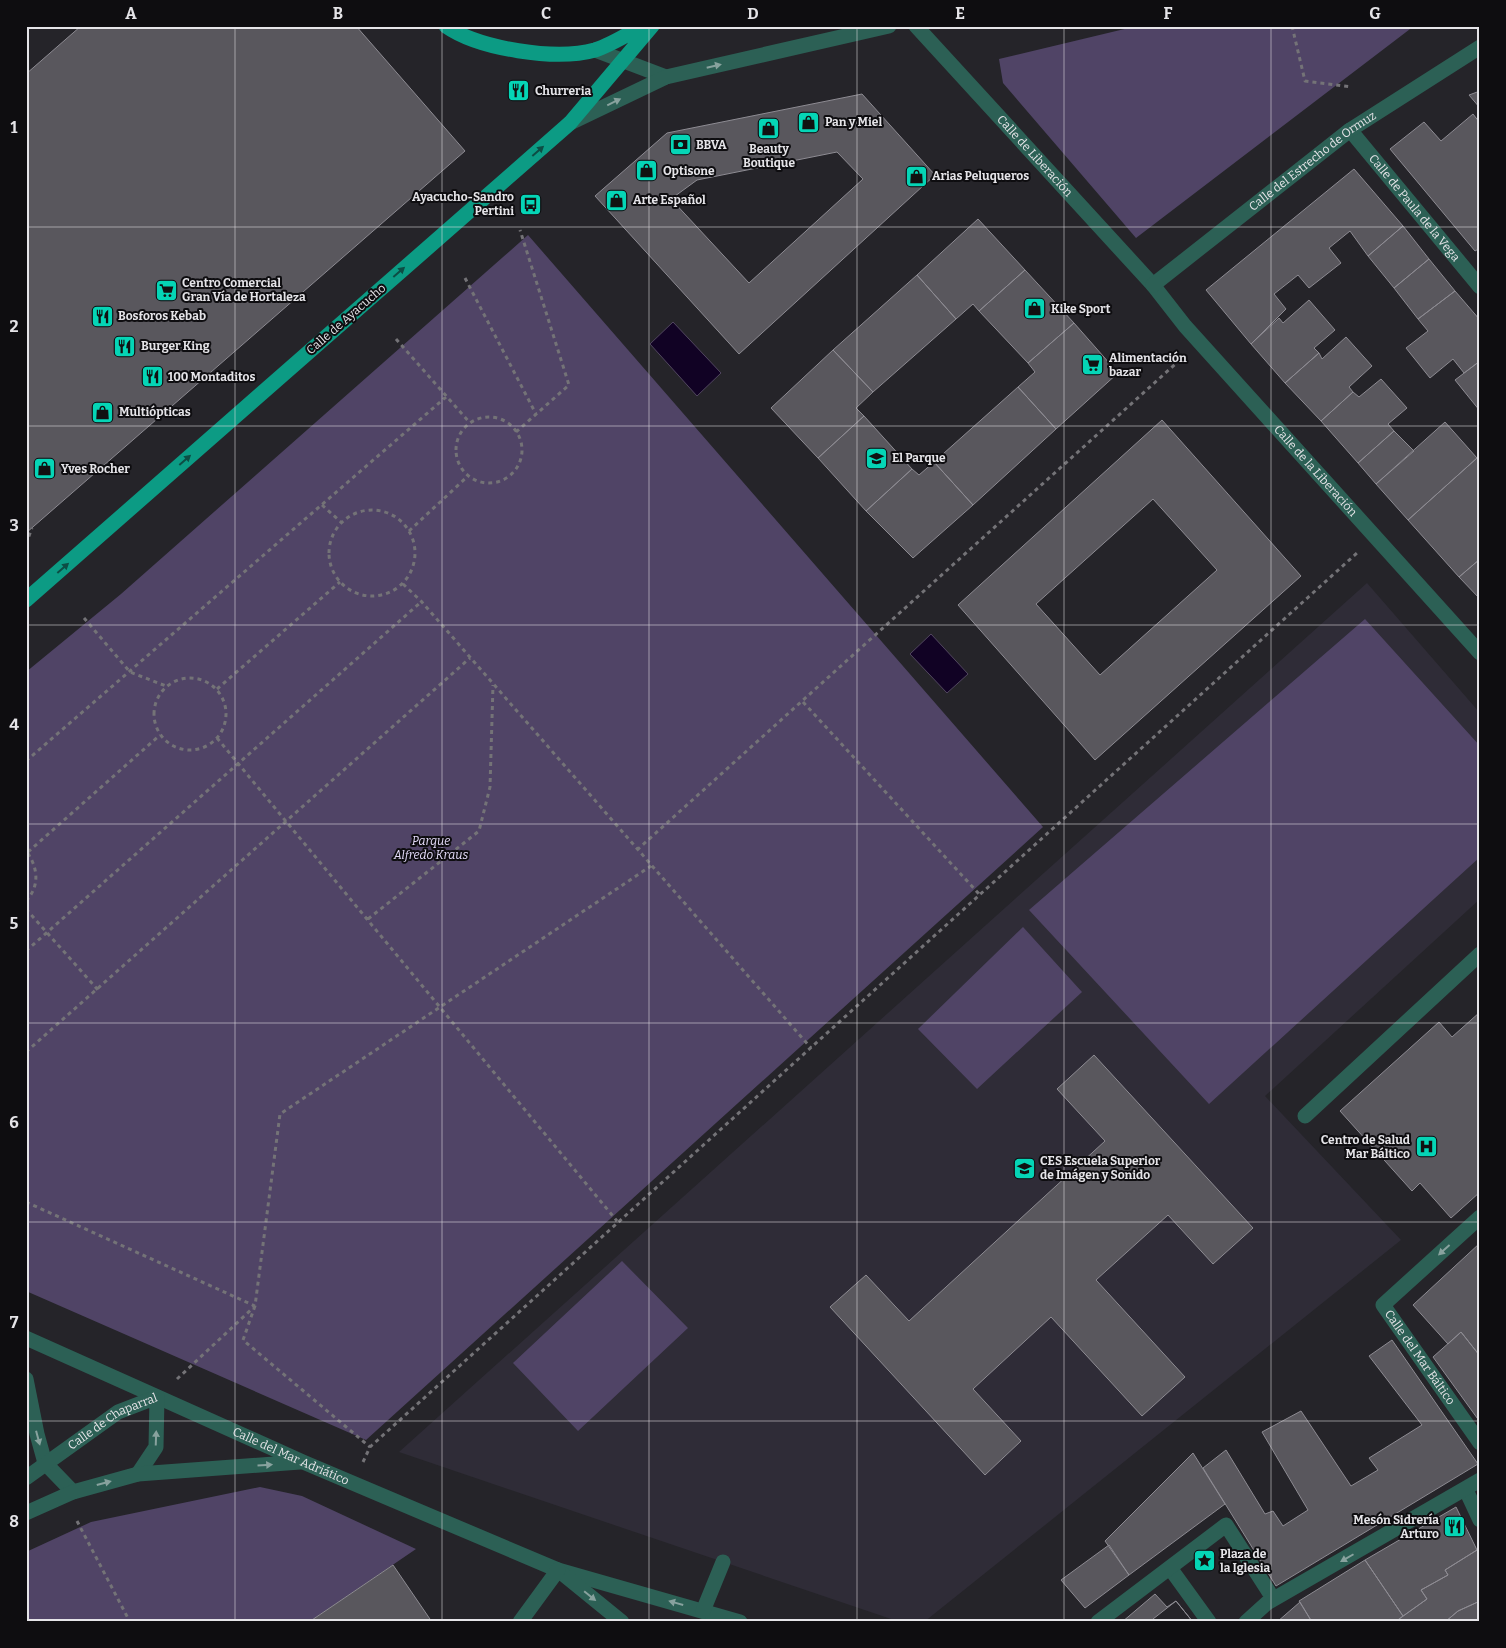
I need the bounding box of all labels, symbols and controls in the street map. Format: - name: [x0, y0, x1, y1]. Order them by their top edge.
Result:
- text: A: [125, 4, 137, 23]
- text: B: [333, 4, 343, 23]
- text: C: [541, 4, 551, 23]
- text: D: [747, 4, 759, 23]
- text: E: [955, 4, 965, 23]
- text: F: [1164, 4, 1173, 23]
- text: G: [1369, 4, 1381, 23]
- one-way arrow: [706, 62, 721, 70]
- restaurant icon: Churreria: [507, 79, 531, 103]
- place label: Churreria: [535, 84, 591, 98]
- one-way arrow: [607, 98, 621, 106]
- street label: Calle del Estrecho de Ormuz: [1246, 108, 1379, 214]
- shop icon: Pan y Miel: [797, 110, 821, 134]
- street label: Calle de Liberación: [994, 112, 1076, 200]
- place label: Pan y Miel: [825, 115, 882, 129]
- shop icon: Beauty Boutique: [757, 116, 781, 140]
- text: 1: [11, 118, 18, 137]
- bank icon: BBVA: [668, 133, 692, 157]
- place label: BBVA: [696, 138, 727, 152]
- place label: Beauty Boutique: [743, 142, 795, 170]
- one-way arrow: [531, 145, 544, 156]
- street label: Calle de Paula de la Vega: [1366, 151, 1463, 265]
- shop icon: Optisone: [635, 159, 659, 183]
- place label: Optisone: [663, 164, 715, 178]
- shop icon: Arias Peluqueros: [904, 164, 928, 188]
- place label: Arias Peluqueros: [932, 169, 1029, 183]
- shop icon: Arte Español: [605, 188, 629, 212]
- place label: Ayacucho-Sandro Pertini: [412, 190, 514, 218]
- bus stop icon: Ayacucho-Sandro Pertini: [518, 192, 542, 216]
- place label: Arte Español: [633, 193, 706, 207]
- one-way arrow: [393, 267, 406, 278]
- place label: Centro Comercial Gran Vía de Hortaleza: [182, 276, 306, 304]
- supermarket icon: Centro Comercial Gran Vía de Hortaleza: [154, 278, 178, 302]
- street label: Calle de Ayacucho: [304, 281, 388, 357]
- shop icon: Kike Sport: [1023, 297, 1047, 321]
- place label: Kike Sport: [1051, 302, 1111, 316]
- restaurant icon: Bosforos Kebab: [90, 304, 114, 328]
- place label: Bosforos Kebab: [118, 309, 206, 323]
- text: 2: [9, 317, 19, 336]
- restaurant icon: Burger King: [113, 334, 137, 358]
- place label: Burger King: [141, 339, 210, 353]
- place label: Alimentación bazar: [1109, 351, 1187, 379]
- supermarket icon: Alimentación bazar: [1081, 353, 1105, 377]
- restaurant icon: 100 Montaditos: [140, 365, 164, 389]
- place label: 100 Montaditos: [168, 370, 255, 384]
- shop icon: Multiópticas: [91, 400, 115, 424]
- place label: Multiópticas: [119, 405, 191, 419]
- street label: Calle de la Liberación: [1271, 422, 1360, 519]
- school or university icon: El Parque: [864, 446, 888, 470]
- place label: El Parque: [892, 451, 946, 465]
- one-way arrow: [178, 454, 190, 466]
- shop icon: Yves Rocher: [33, 457, 57, 481]
- place label: Yves Rocher: [61, 462, 130, 476]
- text: 3: [9, 516, 19, 535]
- one-way arrow: [56, 562, 69, 573]
- text: 4: [9, 715, 19, 734]
- park label: Parque Alfredo Kraus: [393, 834, 468, 862]
- text: 5: [10, 914, 19, 933]
- text: 6: [9, 1113, 19, 1132]
- place label: Centro de Salud Mar Báltico: [1321, 1133, 1411, 1161]
- hospital icon: Centro de Salud Mar Báltico: [1414, 1135, 1438, 1159]
- place label: CES Escuela Superior de Imágen y Sonido: [1040, 1154, 1161, 1182]
- school or university icon: CES Escuela Superior de Imágen y Sonido: [1012, 1156, 1036, 1180]
- one-way arrow: [1437, 1244, 1450, 1255]
- street label: Calle del Mar Báltico: [1382, 1307, 1458, 1408]
- text: 7: [10, 1313, 19, 1332]
- street label: Calle de Chaparral: [65, 1390, 160, 1453]
- street label: Calle del Mar Adriático: [230, 1424, 351, 1488]
- one-way arrow: [152, 1430, 160, 1446]
- one-way arrow: [35, 1431, 43, 1446]
- one-way arrow: [258, 1460, 274, 1468]
- one-way arrow: [97, 1479, 112, 1487]
- text: 8: [9, 1512, 19, 1531]
- place label: Mesón Sidrería Arturo: [1353, 1513, 1439, 1541]
- restaurant icon: Mesón Sidrería Arturo: [1443, 1515, 1467, 1539]
- place label: Plaza de la Iglesia: [1220, 1547, 1270, 1575]
- place icon: Plaza de la Iglesia: [1192, 1549, 1216, 1573]
- one-way arrow: [1340, 1553, 1353, 1562]
- one-way arrow: [583, 1590, 596, 1601]
- one-way arrow: [668, 1599, 683, 1607]

